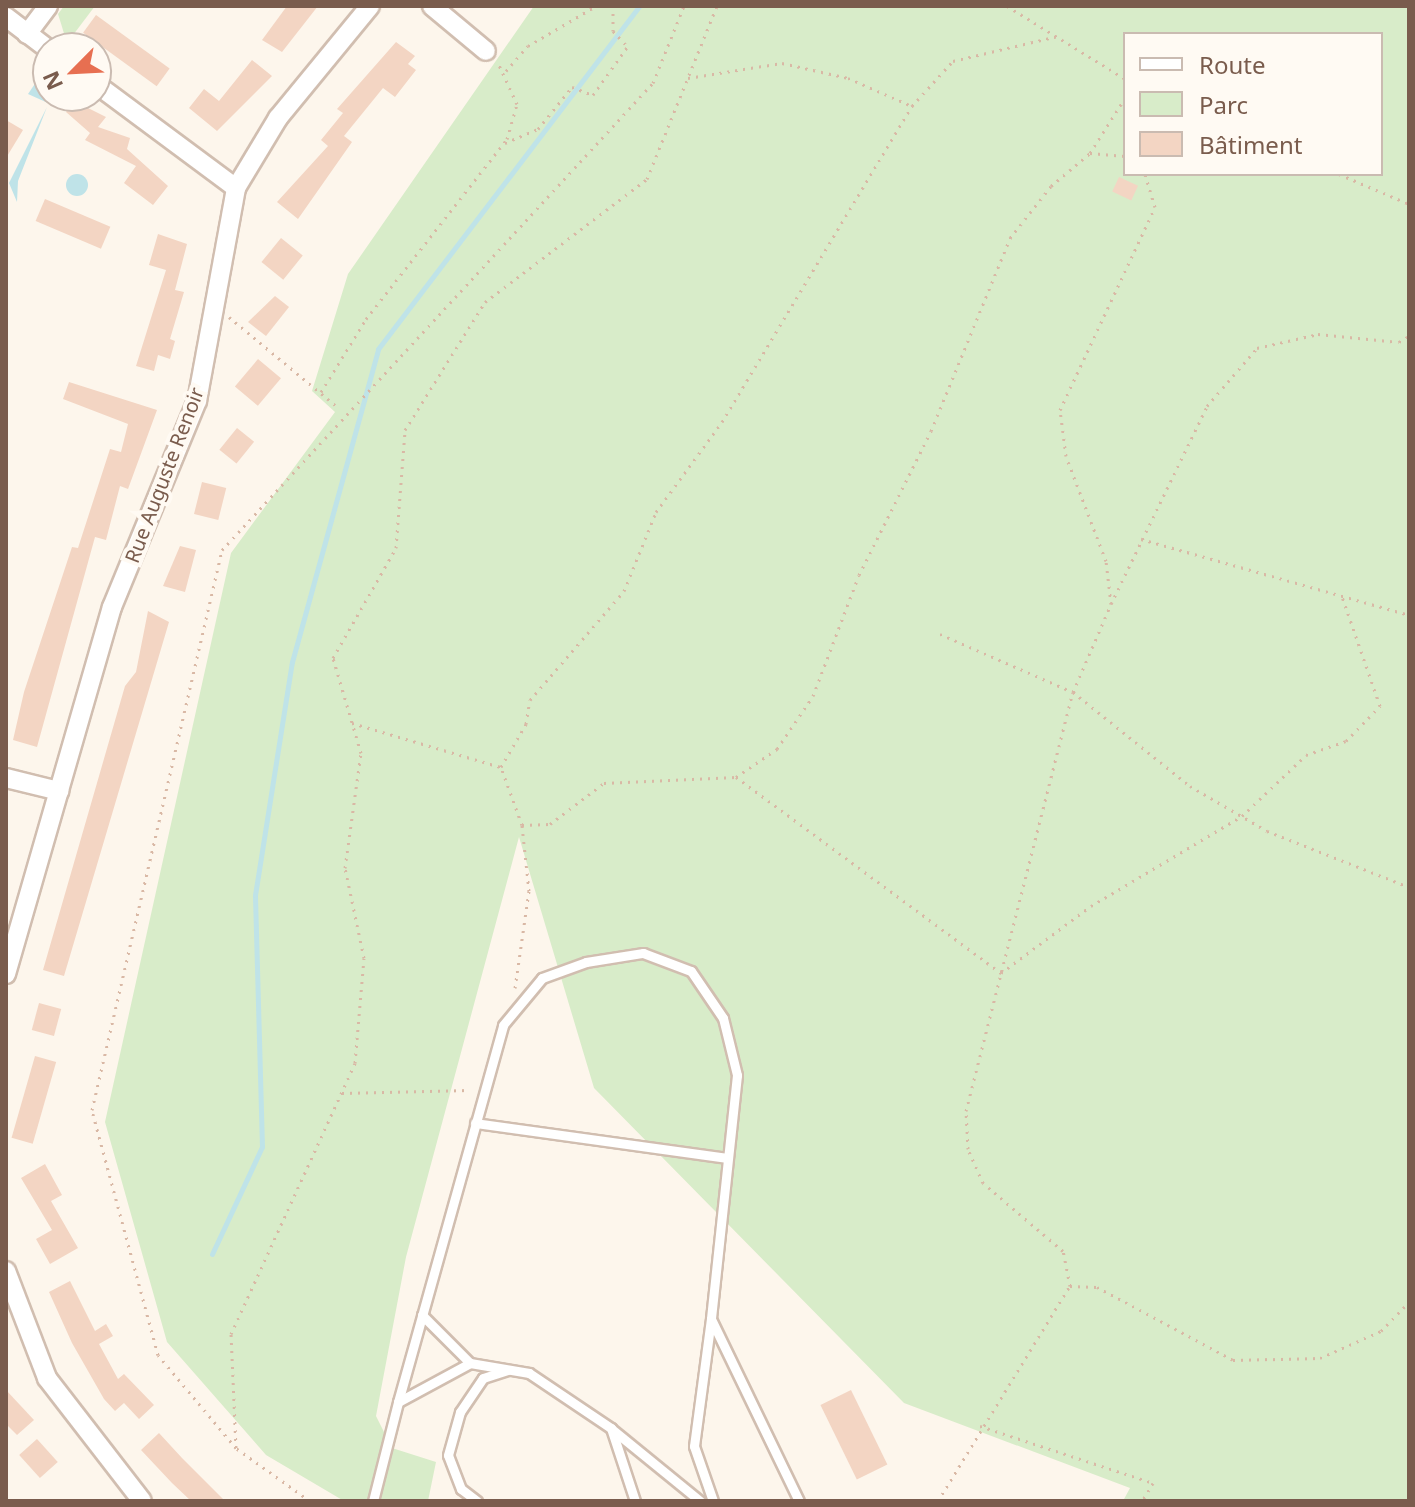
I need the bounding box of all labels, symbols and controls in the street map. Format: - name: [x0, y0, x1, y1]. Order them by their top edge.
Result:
- north arrow: [32, 32, 112, 112]
- legend: [1123, 32, 1383, 176]
- text: Route: [1199, 48, 1265, 81]
- text: N: [35, 67, 69, 95]
- text: Parc: [1199, 88, 1248, 121]
- text: Bâtiment: [1199, 128, 1302, 161]
- street label: Rue Auguste Renoir: [119, 384, 209, 566]

